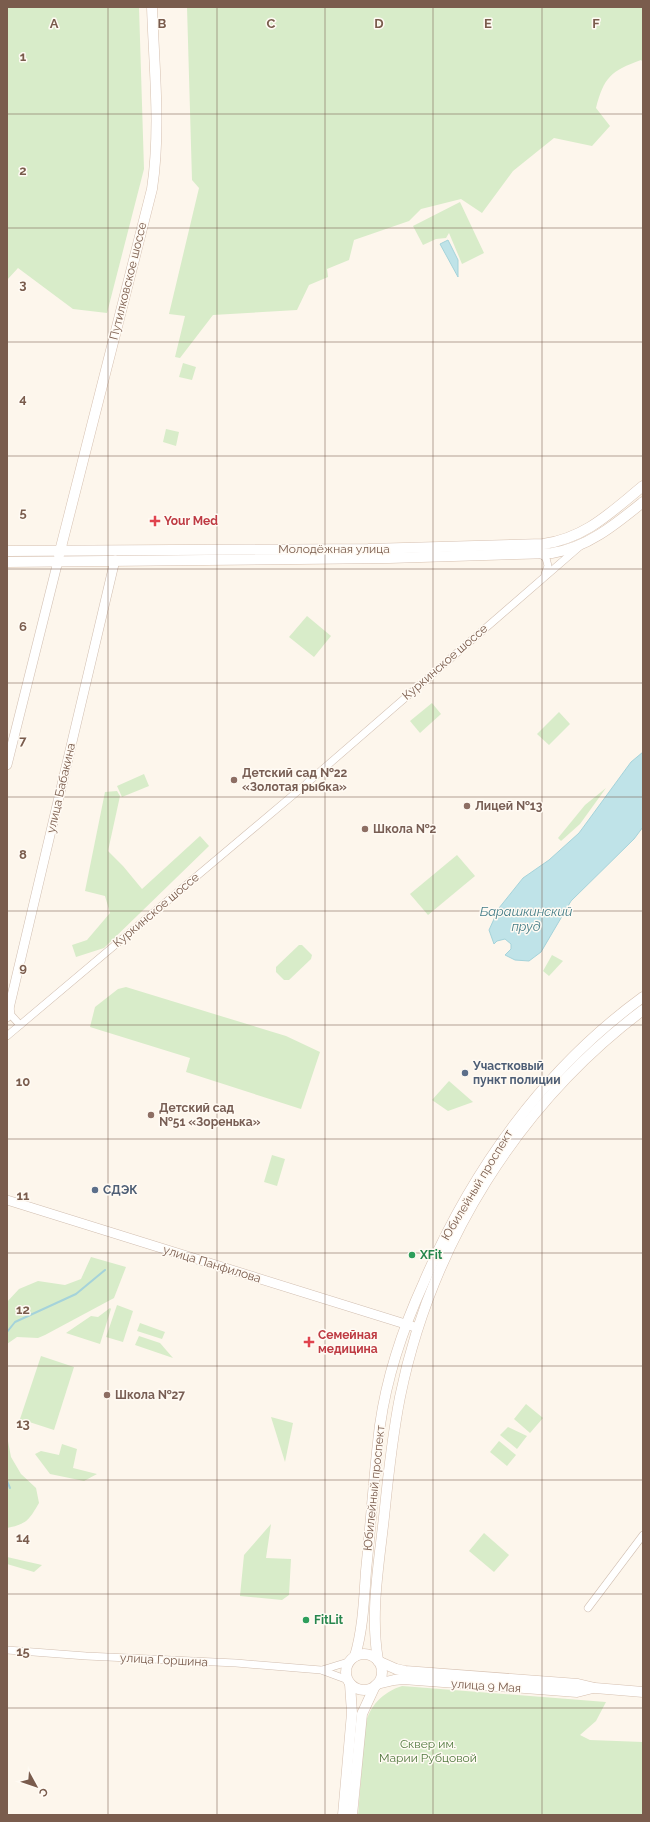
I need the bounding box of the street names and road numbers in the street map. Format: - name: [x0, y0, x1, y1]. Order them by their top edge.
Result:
- street label: Путилковское шоссе: [107, 221, 149, 341]
- street label: Молодёжная улица: [278, 542, 390, 556]
- street label: Куркинское шоссе: [400, 621, 490, 703]
- street label: улица Бабакина: [44, 742, 78, 834]
- street label: Куркинское шоссе: [110, 870, 202, 950]
- street label: Юбилейный проспект: [438, 1127, 516, 1243]
- street label: улица Панфилова: [161, 1242, 263, 1286]
- street label: Юбилейный проспект: [360, 1424, 388, 1552]
- street label: улица Горшина: [120, 1651, 208, 1669]
- street label: улица 9 Мая: [450, 1677, 522, 1695]

